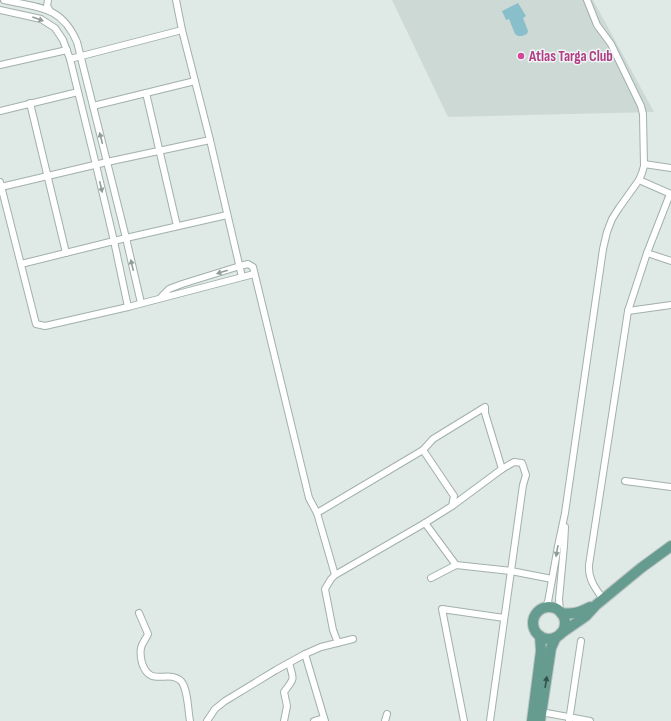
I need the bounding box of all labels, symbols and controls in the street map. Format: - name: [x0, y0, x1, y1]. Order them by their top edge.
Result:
- one-way arrow: [32, 16, 44, 22]
- place label: Atlas Targa Club: [528, 47, 613, 66]
- marker: Atlas Targa Club: [516, 51, 526, 61]
- one-way arrow: [98, 132, 104, 144]
- one-way arrow: [98, 181, 104, 193]
- one-way arrow: [129, 258, 135, 270]
- one-way arrow: [216, 269, 228, 275]
- one-way arrow: [553, 545, 559, 557]
- one-way arrow: [543, 676, 549, 689]

